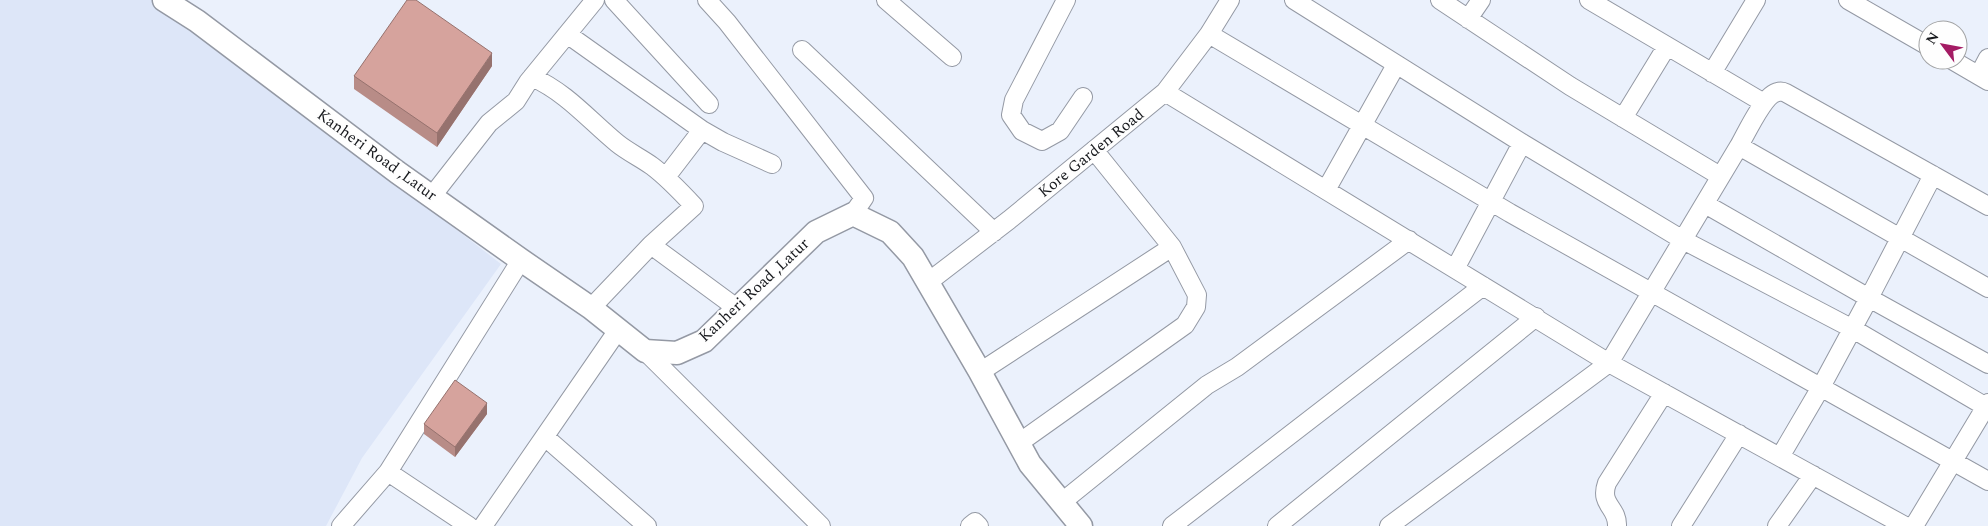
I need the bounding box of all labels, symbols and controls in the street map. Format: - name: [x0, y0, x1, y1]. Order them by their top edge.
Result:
- north arrow: [1918, 20, 1968, 70]
- text: N: [1920, 28, 1944, 49]
- street label: Kanheri Road ,Latur: [312, 103, 442, 207]
- street label: Kore Garden Road: [1033, 103, 1149, 203]
- street label: Kanheri Road ,Latur: [693, 232, 815, 348]

